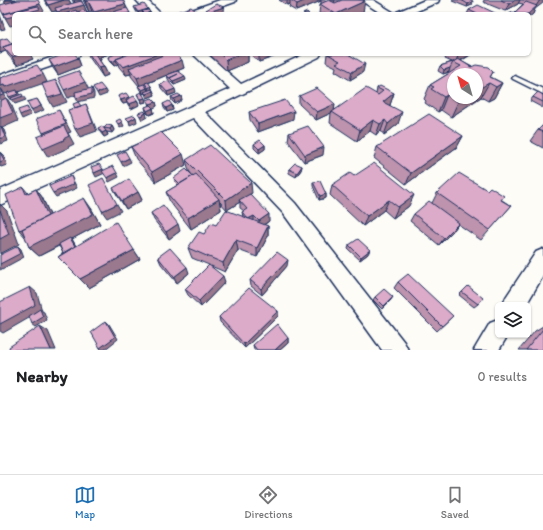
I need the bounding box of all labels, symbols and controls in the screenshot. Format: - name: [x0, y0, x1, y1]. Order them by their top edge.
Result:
- search box: [12, 12, 531, 56]
- icon: search: [26, 23, 48, 45]
- text: Search here: [58, 25, 133, 43]
- north arrow: [447, 68, 483, 104]
- map controls: [495, 302, 531, 338]
- button: layers: [495, 302, 531, 338]
- text: Nearby: [16, 366, 68, 386]
- text: 0 results: [477, 369, 527, 384]
- tab: Map: [74, 484, 96, 521]
- tab: Directions: [244, 484, 293, 521]
- tab: Saved: [441, 484, 469, 521]

